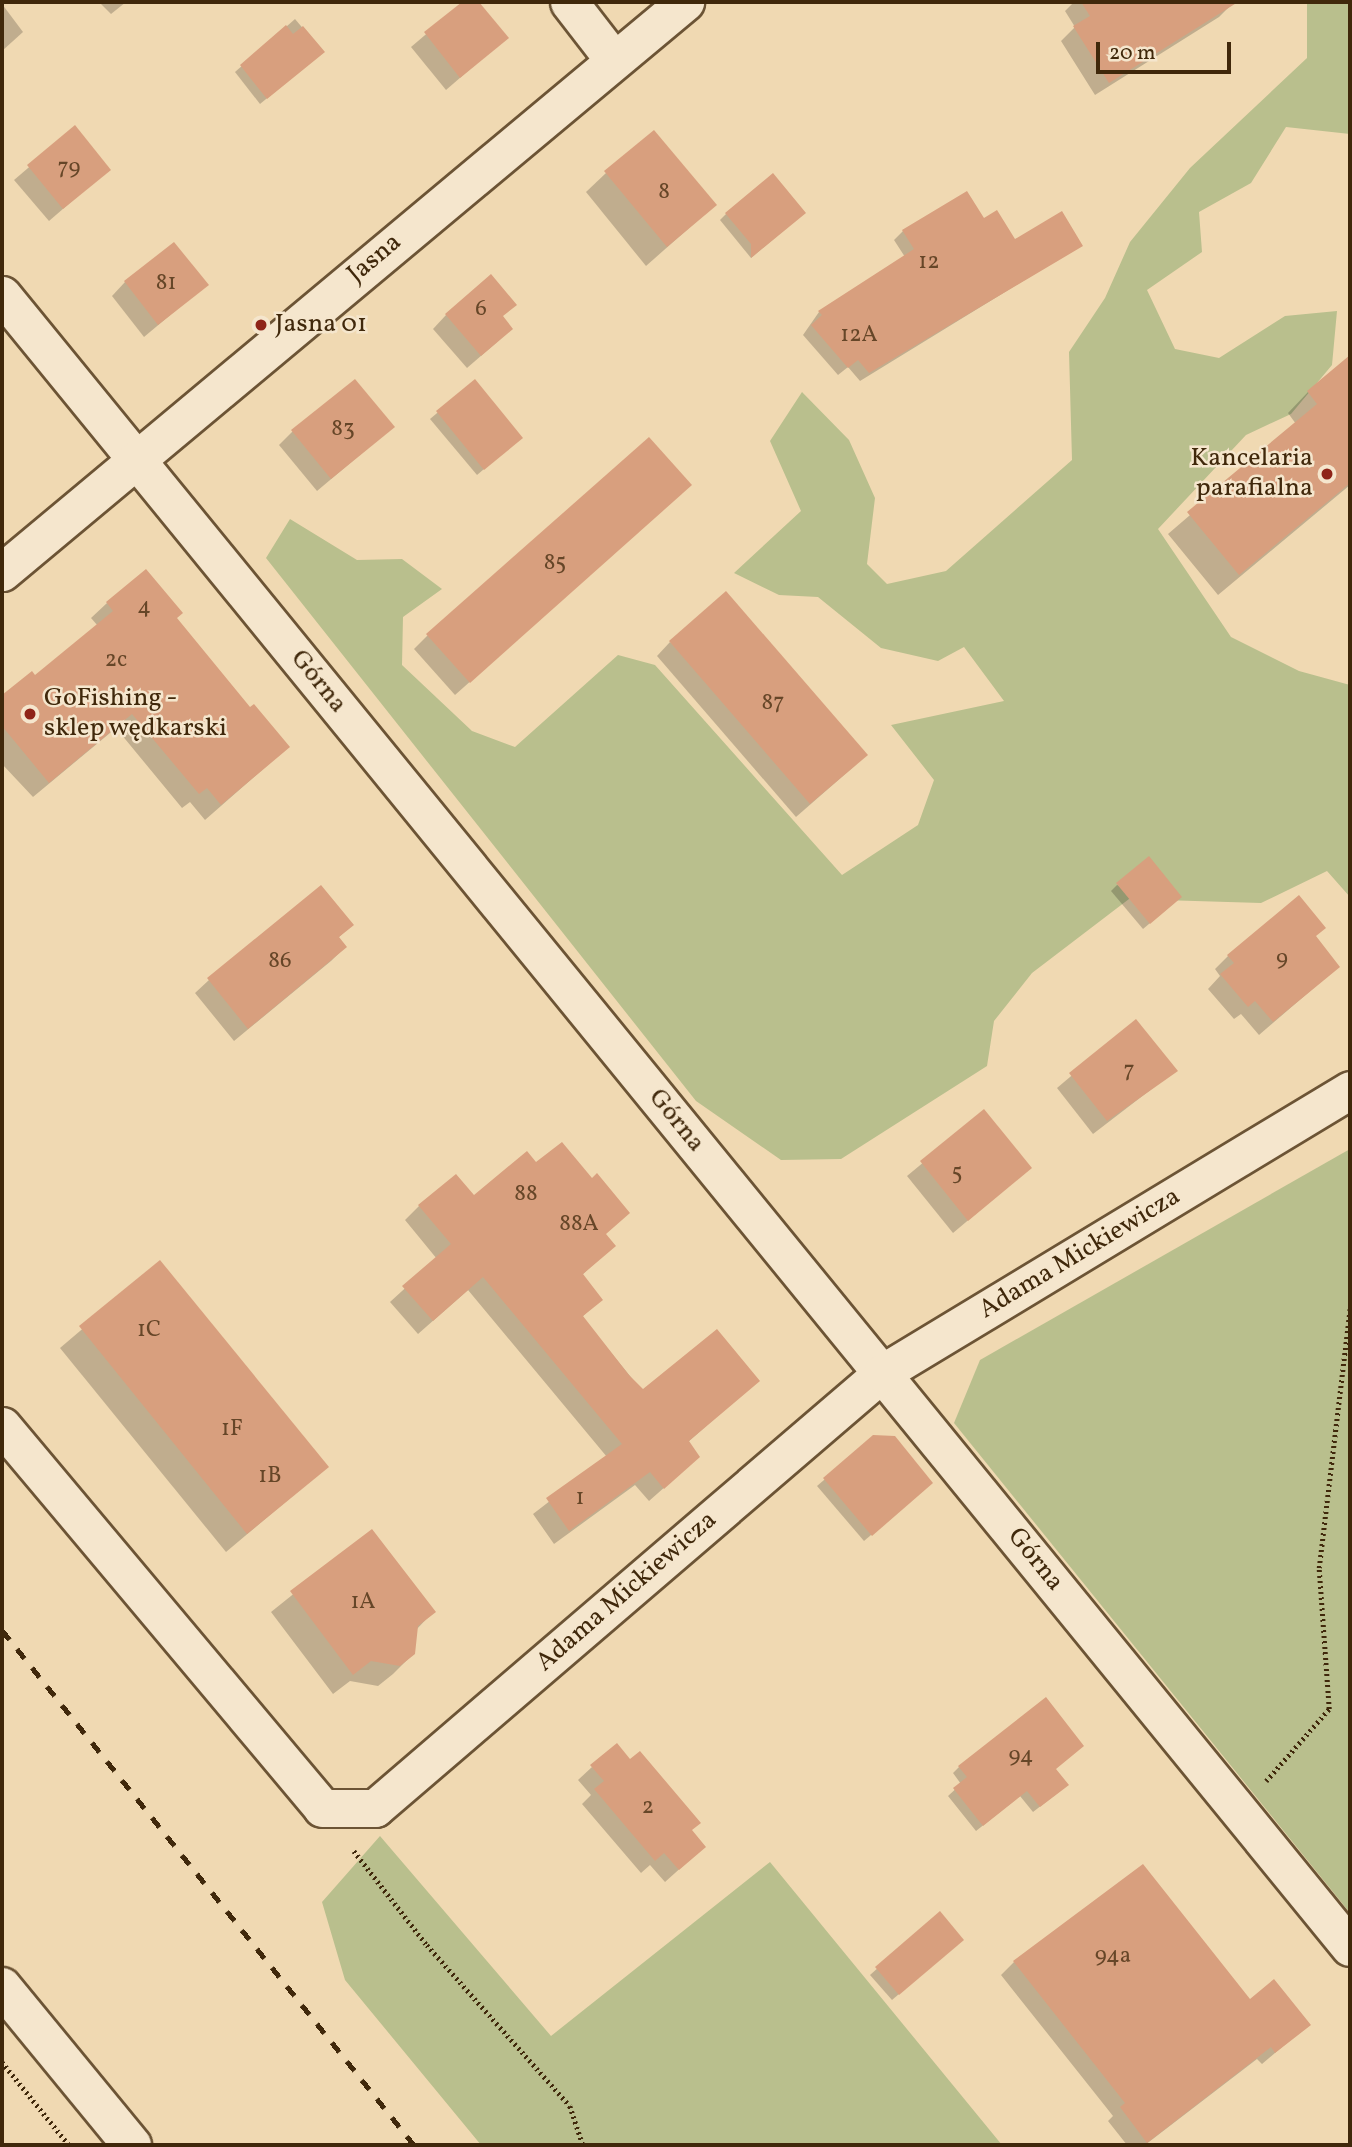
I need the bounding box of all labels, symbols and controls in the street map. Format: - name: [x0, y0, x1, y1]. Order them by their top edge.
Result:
- scale bar: [1100, 28, 1235, 72]
- text: 20 m: [1109, 39, 1155, 68]
- house number: 79: [58, 154, 80, 182]
- house number: 8: [658, 178, 670, 206]
- street label: Jasna: [342, 227, 408, 291]
- house number: 12: [918, 248, 940, 276]
- house number: 81: [156, 269, 176, 297]
- house number: 6: [475, 295, 487, 323]
- place label: Jasna 01: [275, 309, 367, 341]
- marker: Jasna 01: [253, 317, 269, 333]
- house number: 12A: [840, 321, 878, 349]
- house number: 83: [331, 415, 355, 443]
- place label: Kancelaria parafialna: [1191, 443, 1313, 504]
- marker: Kancelaria parafialna: [1319, 466, 1335, 482]
- house number: 85: [544, 549, 566, 577]
- house number: 4: [137, 593, 151, 621]
- street label: Górna: [283, 644, 353, 720]
- house number: 2c: [105, 646, 127, 674]
- place label: GoFishing - sklep wędkarski: [44, 683, 227, 744]
- house number: 87: [762, 689, 784, 717]
- marker: GoFishing - sklep wędkarski: [22, 706, 38, 722]
- house number: 9: [1276, 945, 1288, 973]
- house number: 86: [268, 947, 292, 975]
- house number: 7: [1123, 1057, 1135, 1085]
- street label: Górna: [641, 1083, 711, 1159]
- house number: 5: [951, 1159, 963, 1187]
- house number: 88: [514, 1180, 538, 1208]
- street label: Adama Mickiewicza: [974, 1182, 1186, 1326]
- house number: 88A: [559, 1210, 599, 1238]
- house number: 1C: [137, 1316, 161, 1344]
- house number: 1F: [221, 1415, 243, 1443]
- house number: 1B: [258, 1462, 282, 1490]
- house number: 1: [576, 1484, 584, 1512]
- street label: Adama Mickiewicza: [530, 1505, 724, 1679]
- street label: Górna: [1000, 1522, 1070, 1598]
- house number: 1A: [350, 1588, 376, 1616]
- house number: 94: [1008, 1742, 1034, 1770]
- house number: 2: [642, 1793, 654, 1821]
- house number: 94a: [1095, 1942, 1131, 1970]

